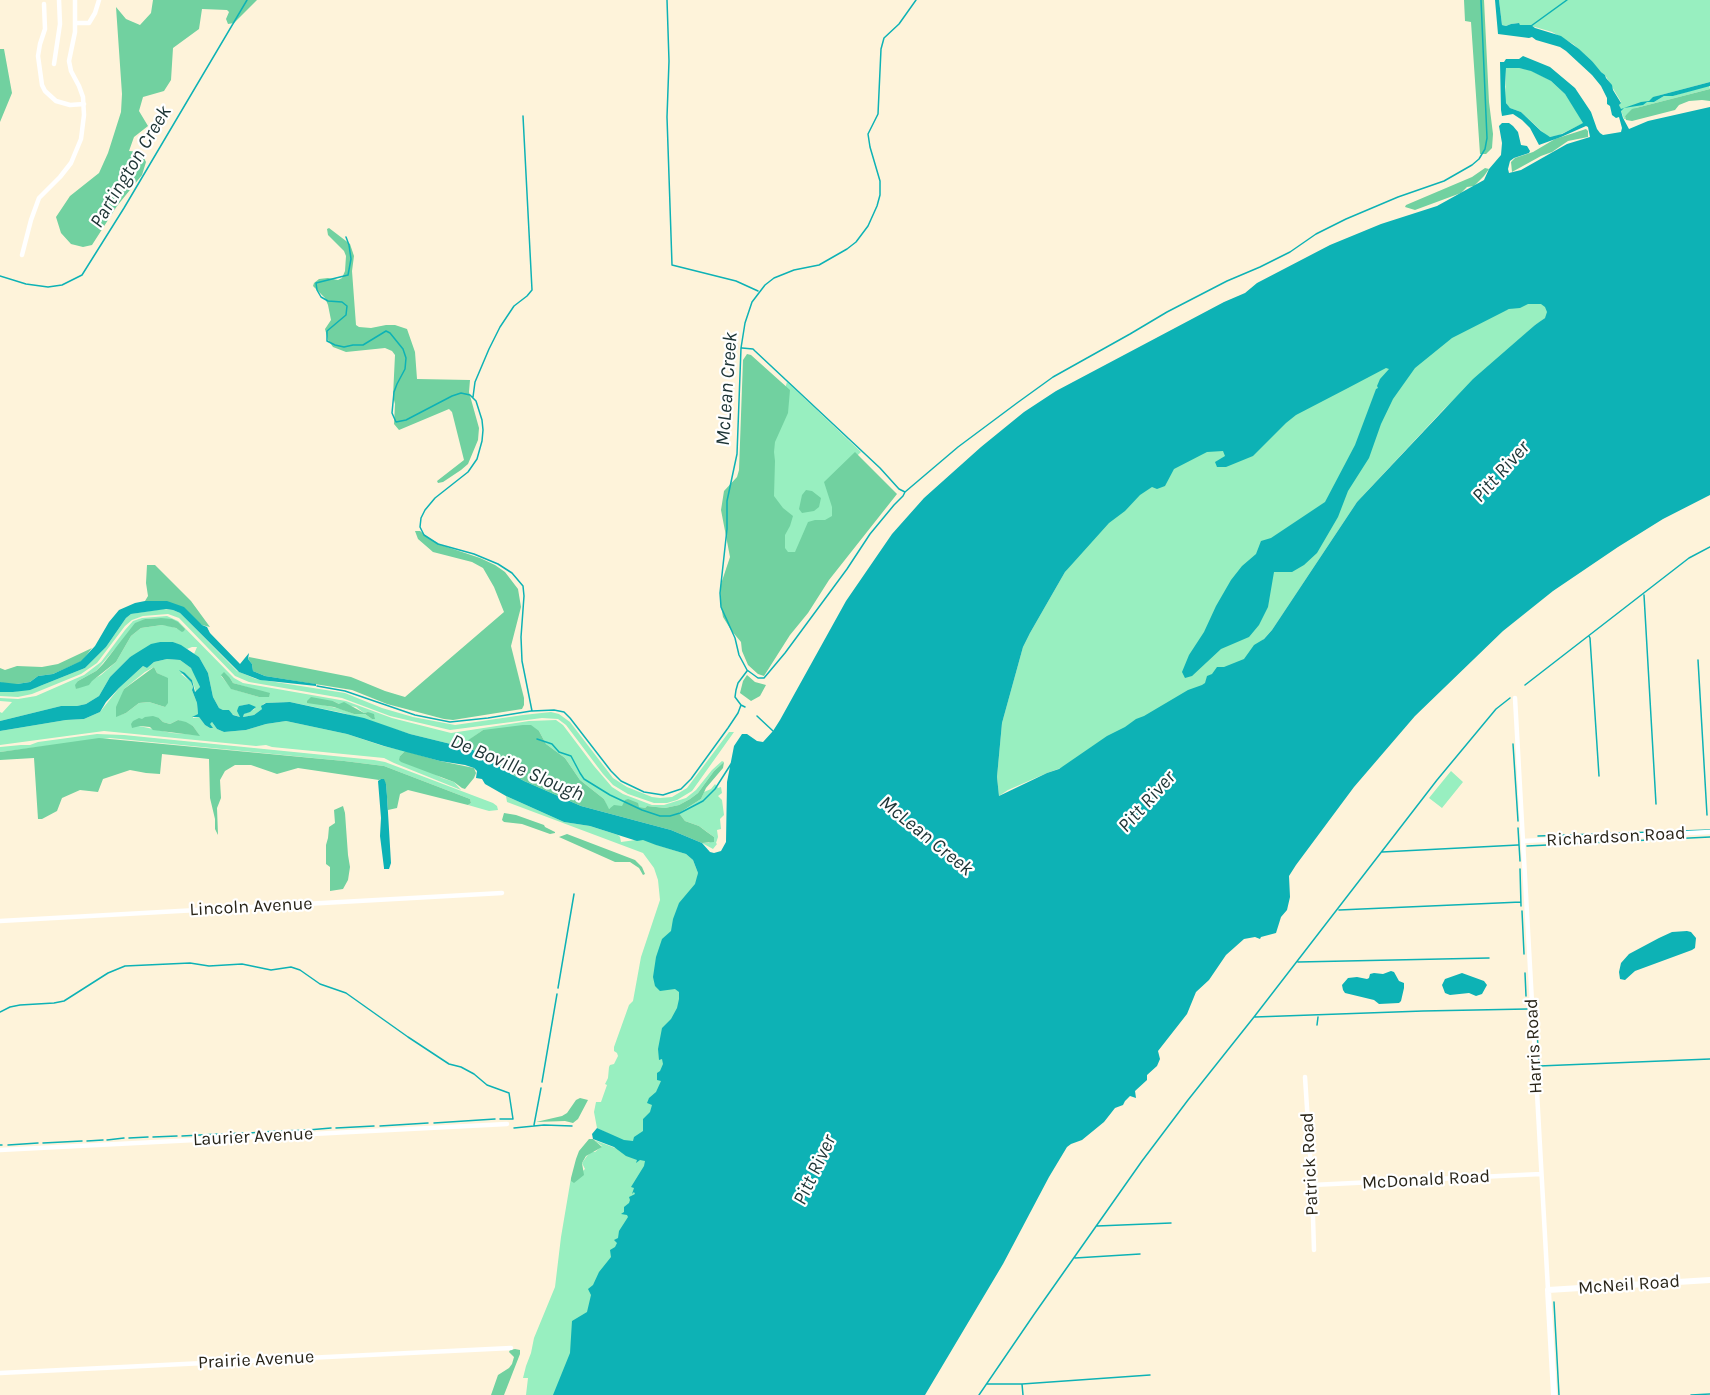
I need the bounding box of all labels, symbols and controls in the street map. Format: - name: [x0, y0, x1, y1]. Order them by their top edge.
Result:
- water label: Partington Creek: [85, 102, 177, 232]
- water label: McLean Creek: [711, 331, 743, 447]
- water label: Pitt River: [1467, 436, 1535, 508]
- water label: De Boville Slough: [447, 729, 587, 807]
- water label: Pitt River: [1113, 766, 1181, 838]
- water label: McLean Creek: [874, 791, 978, 881]
- street label: Richardson Road: [1546, 823, 1686, 851]
- street label: Lincoln Avenue: [189, 893, 313, 921]
- street label: Harris Road: [1521, 998, 1547, 1094]
- street label: Patrick Road: [1297, 1112, 1323, 1216]
- street label: Laurier Avenue: [192, 1123, 314, 1151]
- water label: Pitt River: [788, 1131, 842, 1209]
- street label: McDonald Road: [1361, 1166, 1491, 1194]
- street label: McNeil Road: [1577, 1271, 1681, 1299]
- street label: Prairie Avenue: [197, 1346, 315, 1374]

